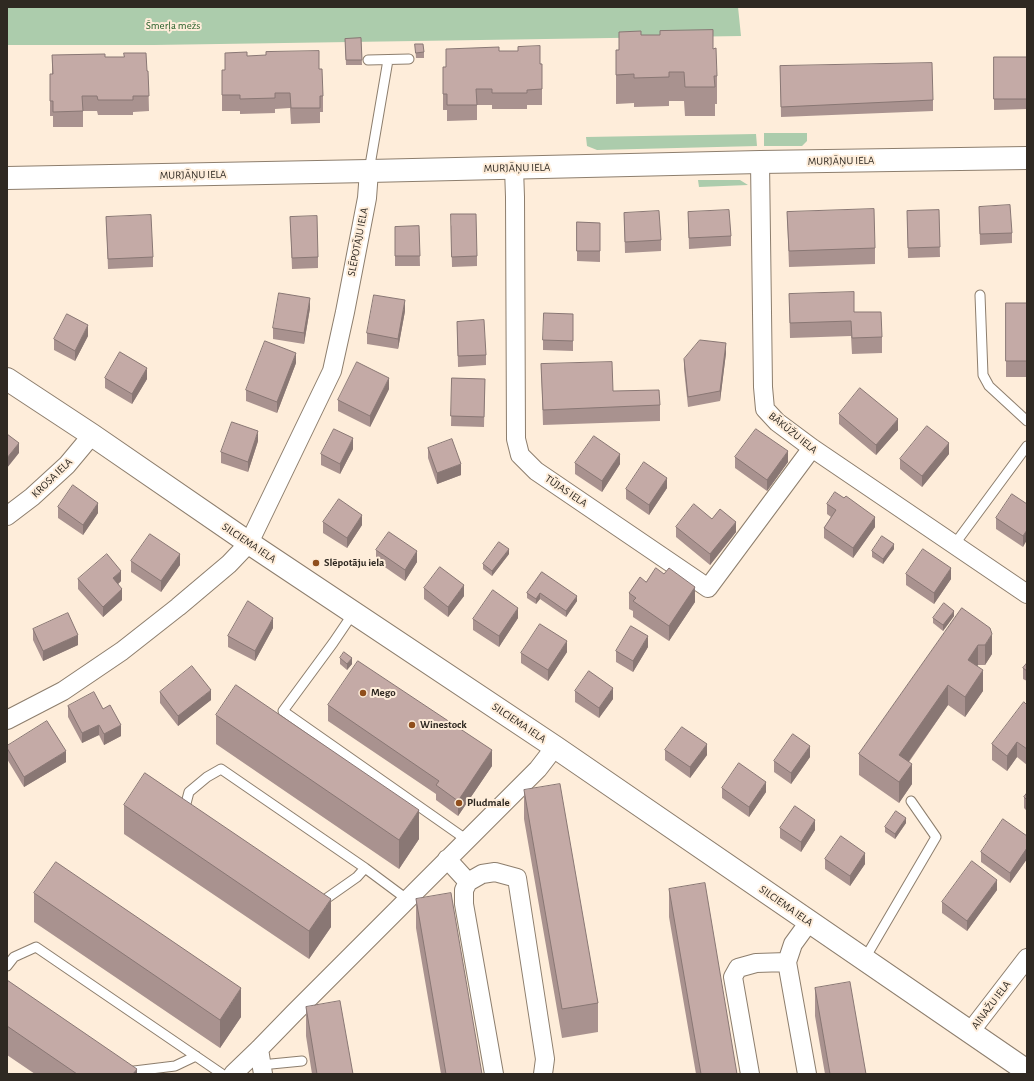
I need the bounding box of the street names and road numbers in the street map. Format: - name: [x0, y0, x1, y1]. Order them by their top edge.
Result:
- street label: MURJĀŅU IELA: [807, 154, 875, 168]
- street label: MURJĀŅU IELA: [483, 161, 551, 175]
- street label: MURJĀŅU IELA: [159, 168, 227, 182]
- street label: SLĒPOTĀJU IELA: [345, 206, 371, 278]
- street label: BĀKŪŽU IELA: [766, 409, 820, 457]
- street label: KROSA IELA: [29, 455, 75, 501]
- street label: TŪJAS IELA: [542, 472, 590, 510]
- street label: SILCIEMA IELA: [219, 520, 279, 566]
- street label: SILCIEMA IELA: [489, 700, 549, 746]
- street label: SILCIEMA IELA: [757, 883, 815, 929]
- street label: AINAŽU IELA: [969, 978, 1013, 1032]

